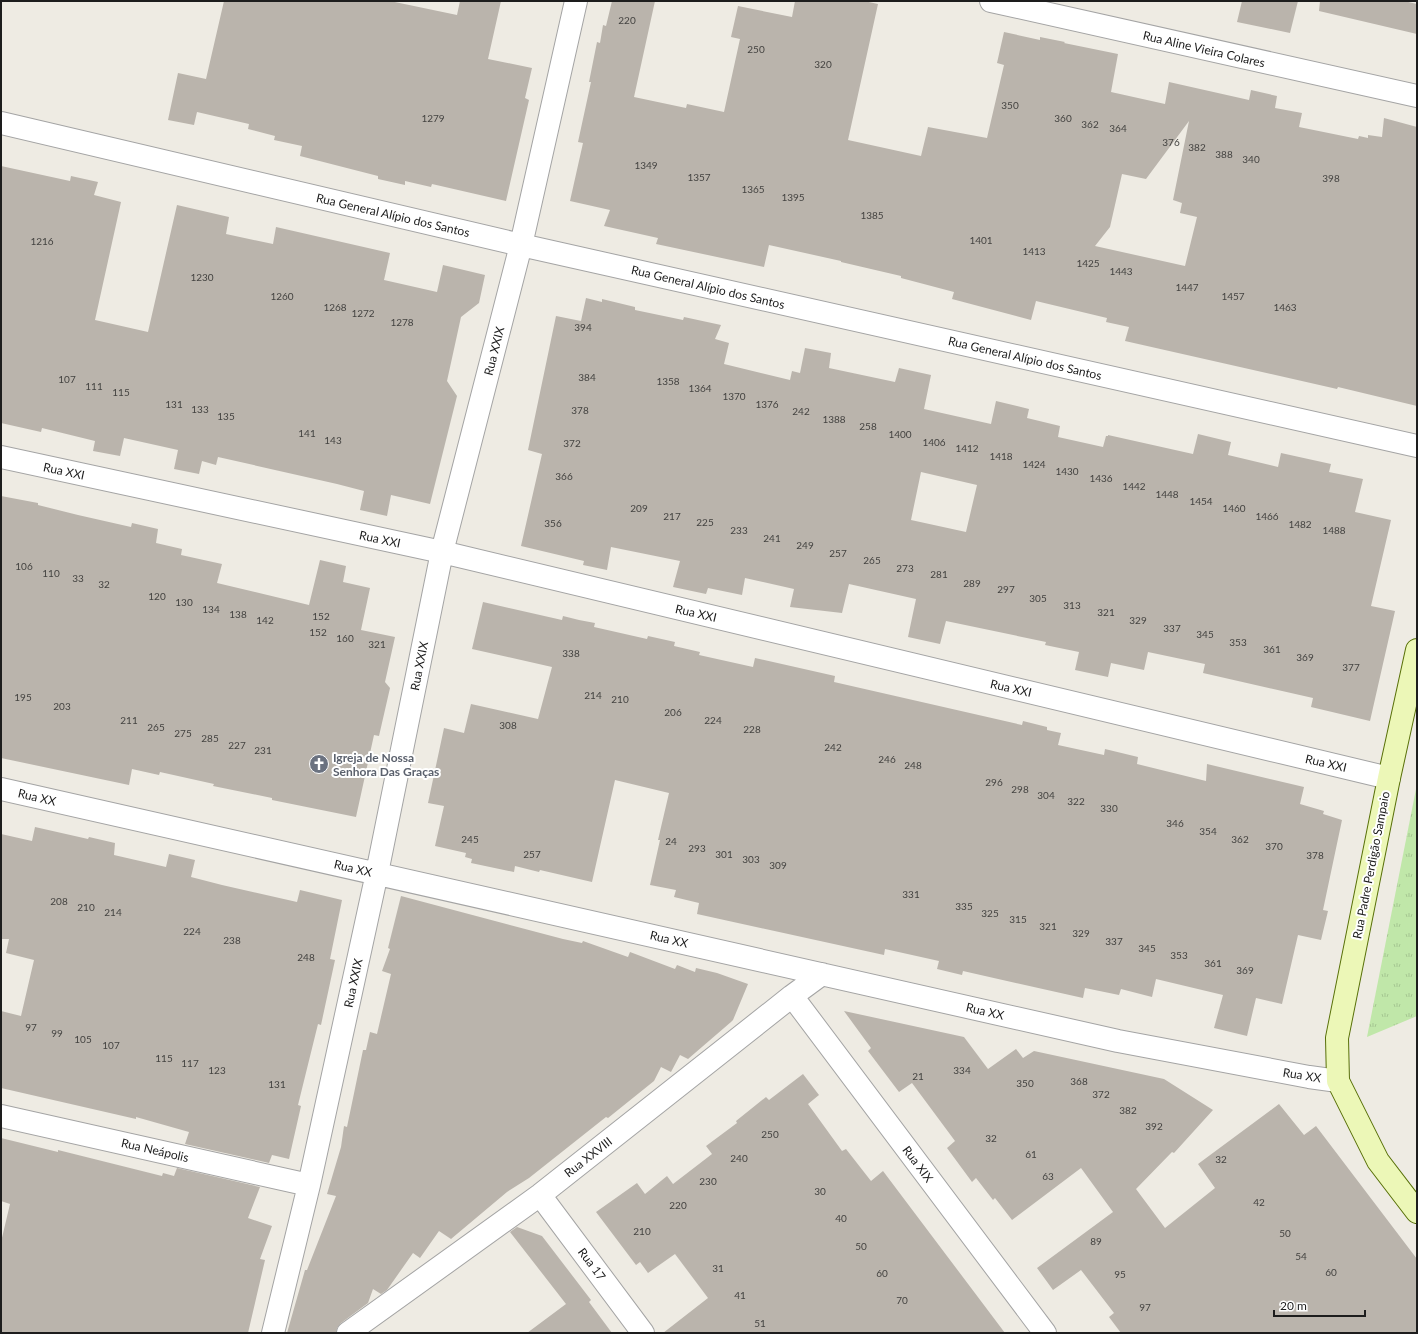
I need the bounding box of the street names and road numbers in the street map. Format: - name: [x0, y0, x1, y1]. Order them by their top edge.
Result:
- street label: Rua Aline Vieira Colares: [1142, 28, 1266, 70]
- street label: Rua General Alípio dos Santos: [315, 190, 471, 240]
- street label: Rua General Alípio dos Santos: [630, 262, 786, 312]
- street label: Rua XXIX: [481, 325, 507, 377]
- street label: Rua General Alípio dos Santos: [947, 333, 1103, 383]
- street label: Rua XXI: [42, 459, 86, 483]
- street label: Rua XXI: [358, 527, 402, 551]
- street label: Rua XXI: [674, 601, 718, 625]
- street label: Rua XXIX: [407, 640, 431, 692]
- street label: Rua XXI: [989, 676, 1033, 700]
- street label: Rua XXI: [1304, 751, 1348, 775]
- street label: Rua XX: [17, 785, 58, 809]
- street label: Rua Padre Perdigão Sampaio: [1349, 790, 1393, 940]
- street label: Rua XX: [333, 856, 374, 880]
- street label: Rua XX: [649, 927, 690, 951]
- street label: Rua XXIX: [340, 957, 366, 1009]
- street label: Rua XX: [965, 999, 1006, 1023]
- street label: Rua XX: [1282, 1065, 1322, 1085]
- street label: Rua XXVIII: [561, 1134, 615, 1180]
- street label: Rua Neápolis: [120, 1135, 190, 1165]
- street label: Rua XIX: [899, 1143, 937, 1185]
- street label: Rua 17: [575, 1245, 609, 1283]

